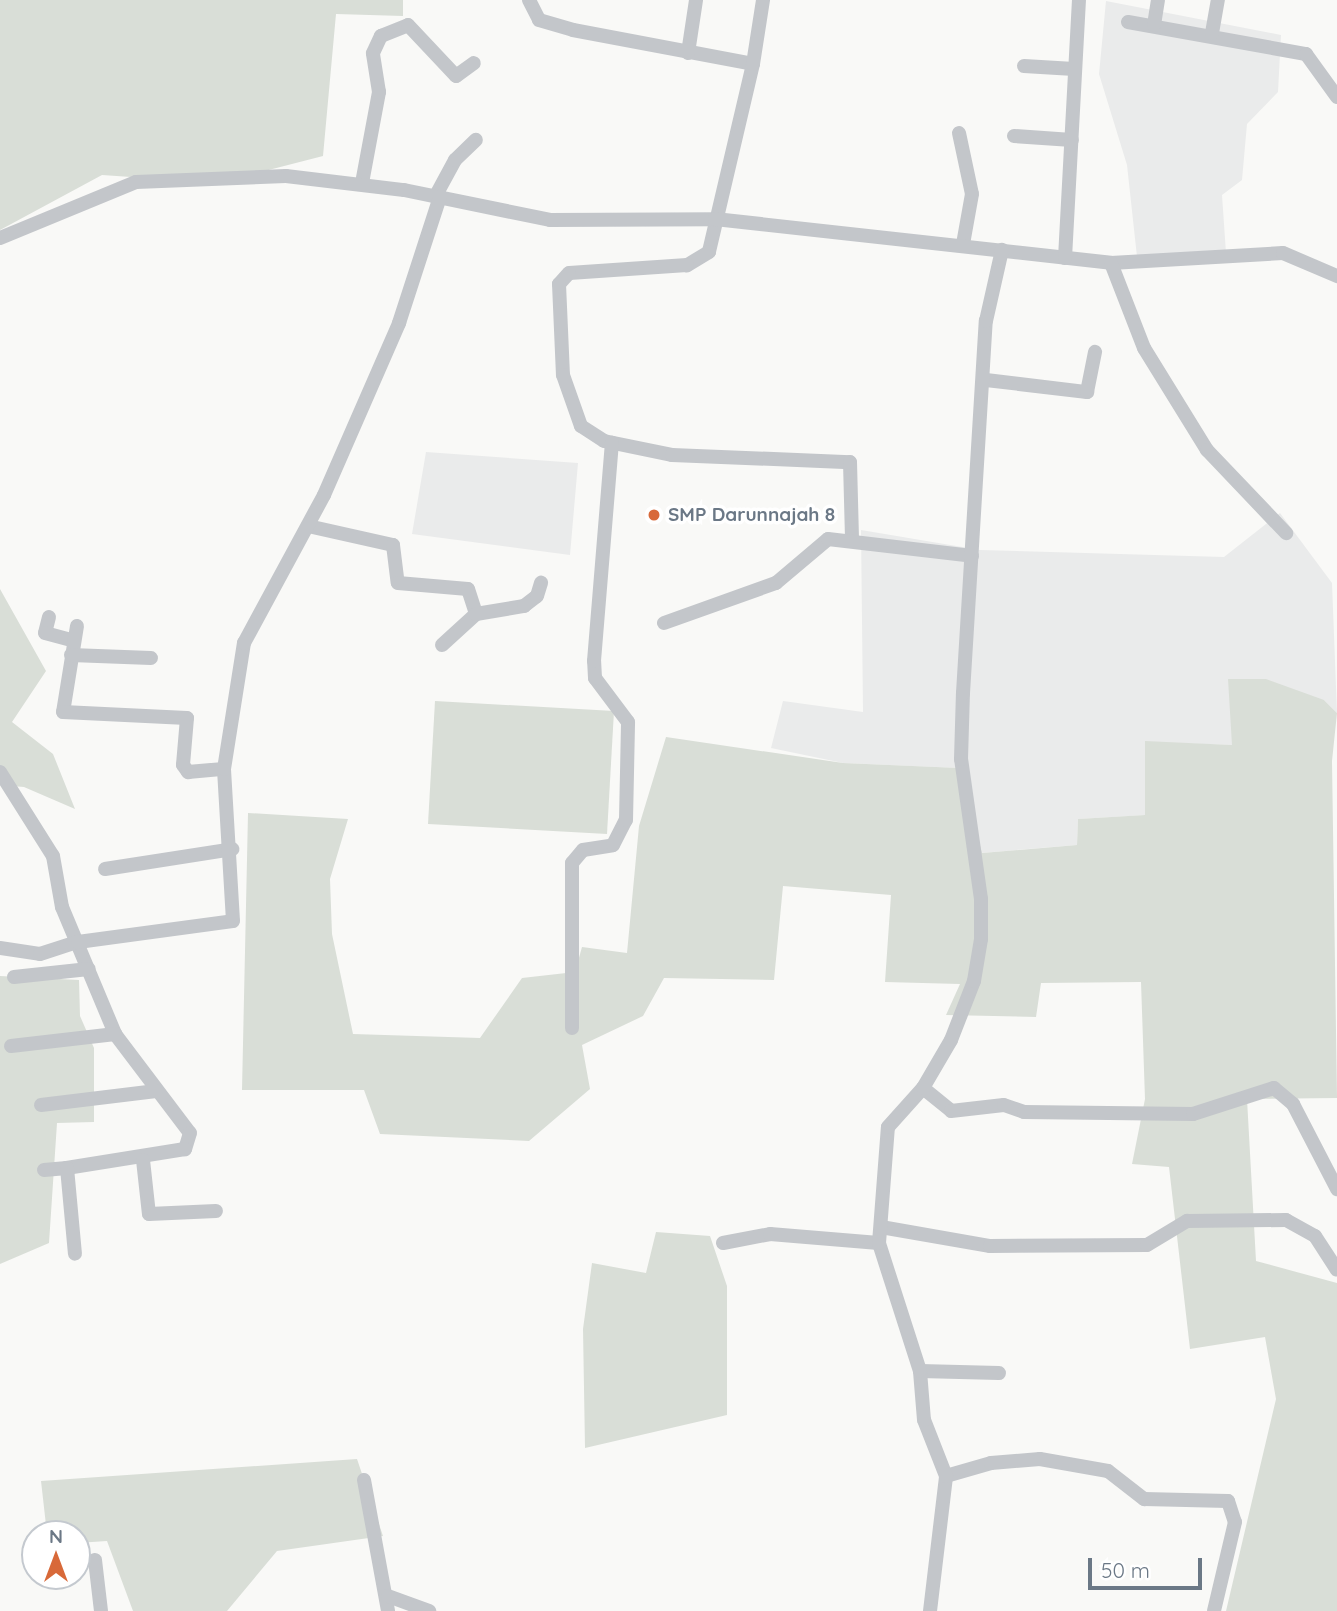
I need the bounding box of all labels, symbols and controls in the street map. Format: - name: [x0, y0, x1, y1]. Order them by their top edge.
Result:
- place label: SMP Darunnajah 8: [668, 504, 835, 526]
- marker: SMP Darunnajah 8: [646, 507, 662, 523]
- north arrow: [21, 1520, 91, 1590]
- text: N: [49, 1524, 63, 1548]
- scale bar: [1092, 1544, 1206, 1588]
- text: 50 m: [1101, 1557, 1150, 1583]

